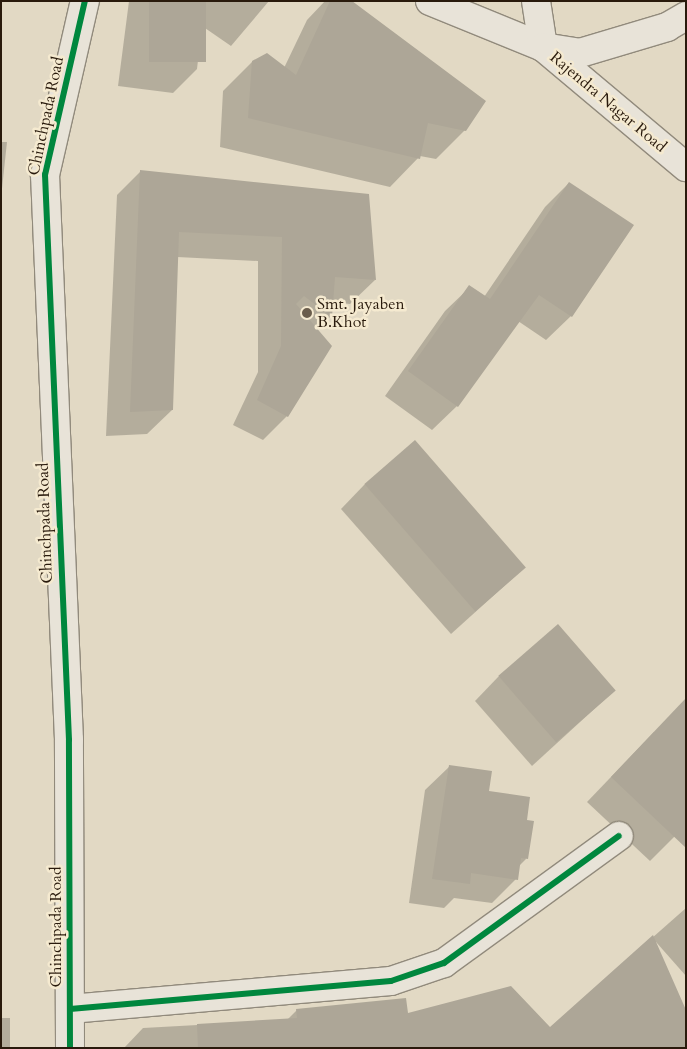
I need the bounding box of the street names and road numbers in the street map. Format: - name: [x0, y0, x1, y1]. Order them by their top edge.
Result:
- street label: Rajendra Nagar Road: [546, 48, 670, 156]
- street label: Chinchpada Road: [24, 55, 68, 177]
- street label: Chinchpada Road: [33, 462, 57, 584]
- street label: Chinchpada Road: [46, 866, 66, 988]

